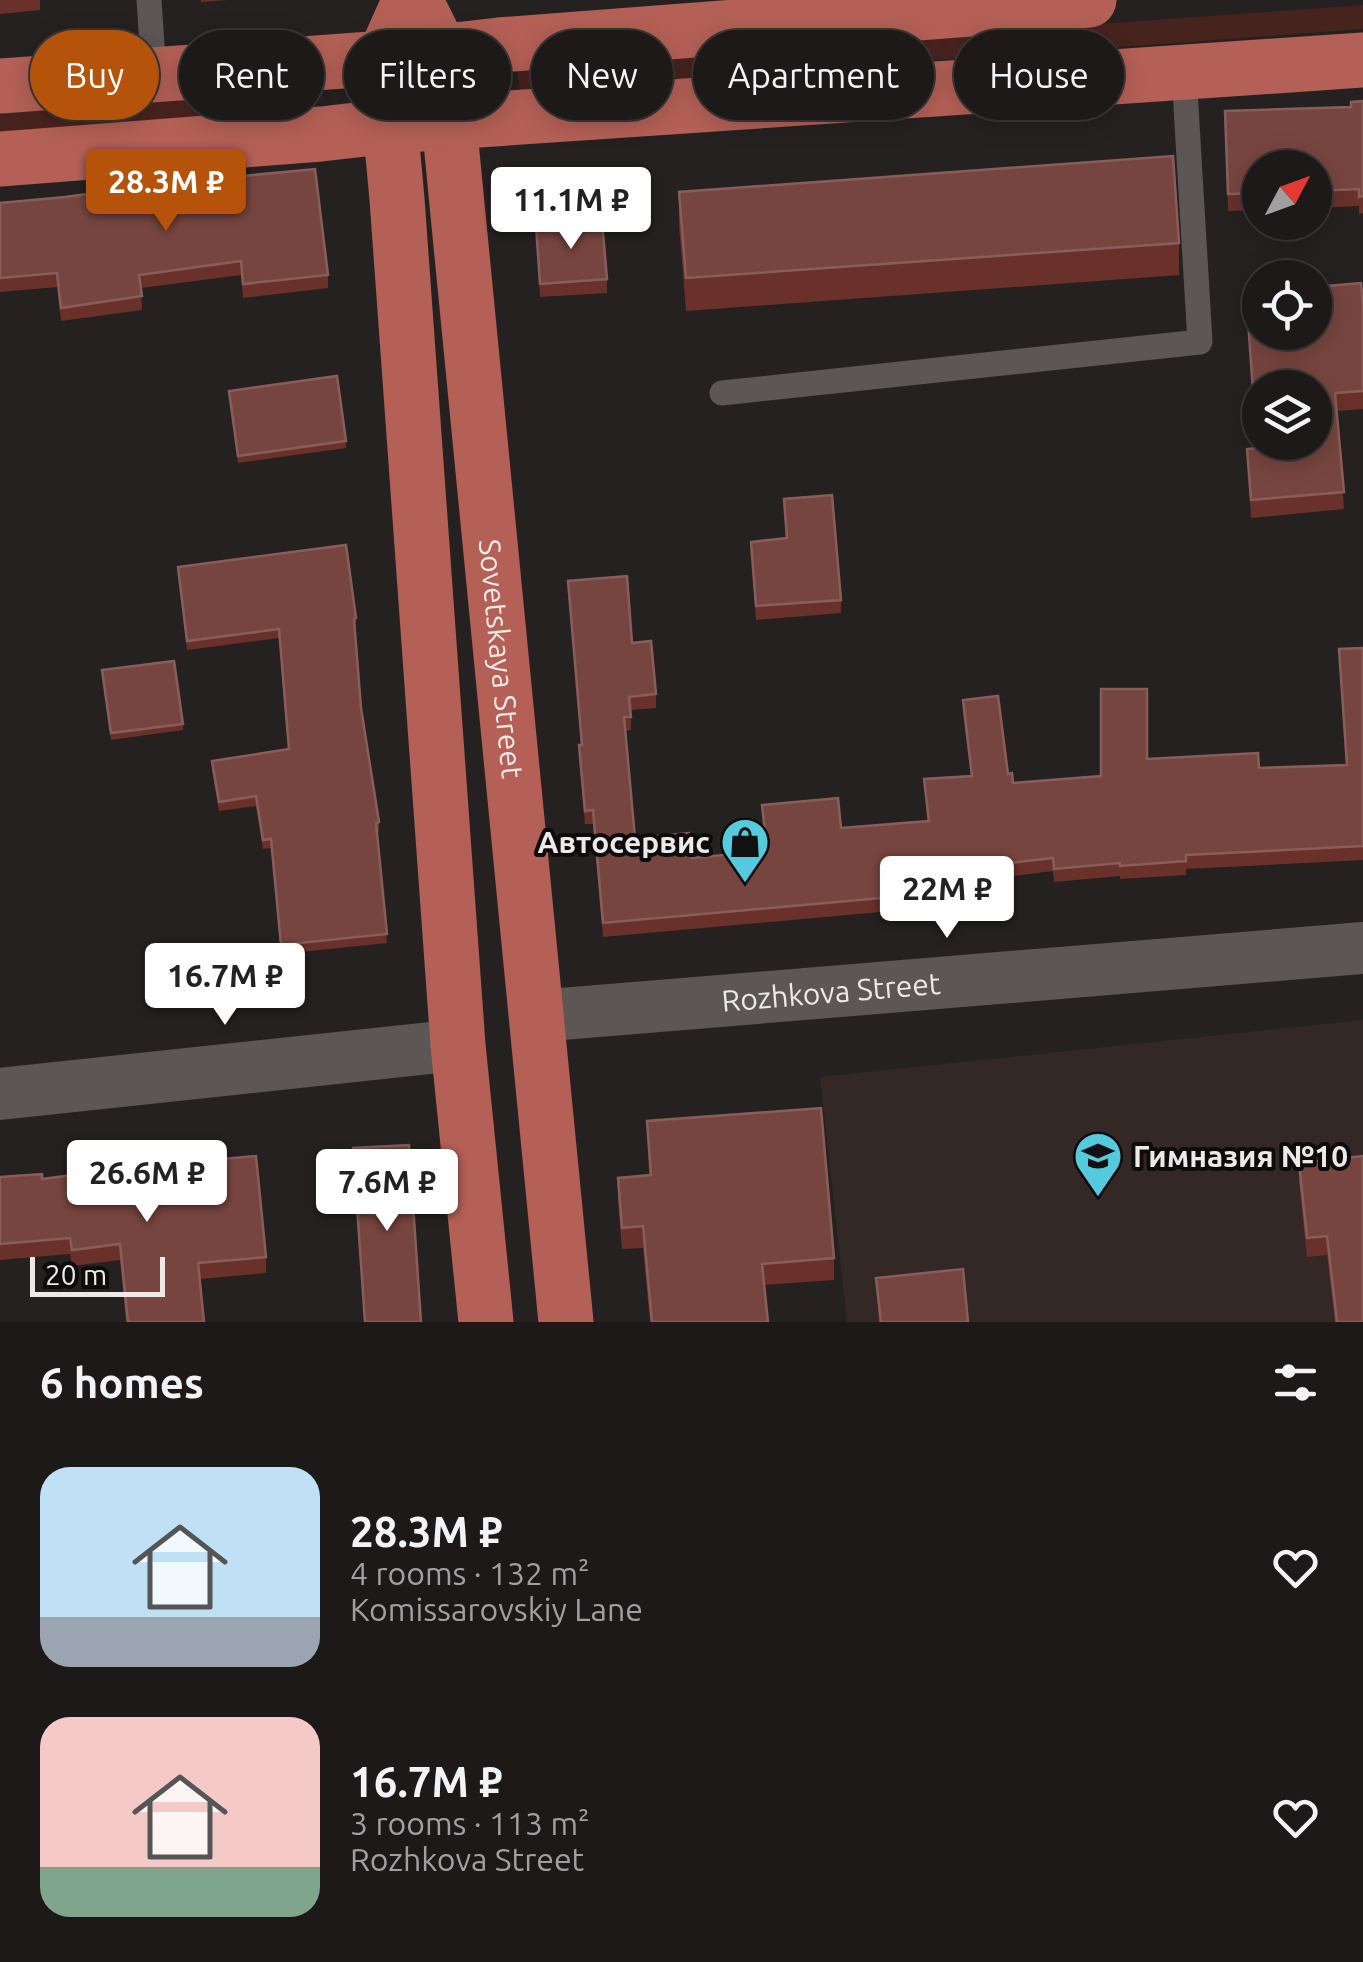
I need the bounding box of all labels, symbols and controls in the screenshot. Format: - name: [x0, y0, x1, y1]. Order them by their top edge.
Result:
- chip: Buy: [30, 30, 159, 120]
- chip: Rent: [179, 30, 324, 120]
- chip: Filters: [344, 30, 511, 120]
- chip: New: [531, 30, 673, 120]
- chip: Apartment: [693, 30, 934, 120]
- chip: House: [954, 30, 1124, 120]
- pin: 28.3M ₽: [74, 149, 258, 234]
- north arrow: [1242, 150, 1332, 240]
- map controls: [1242, 150, 1332, 460]
- text: 28.3M ₽: [108, 163, 224, 199]
- pin: 11.1M ₽: [479, 167, 663, 252]
- text: 11.1M ₽: [513, 181, 629, 217]
- button: locate: [1242, 260, 1332, 350]
- button: layers: [1242, 370, 1332, 460]
- street label: Sovetskaya Street: [473, 538, 530, 780]
- shop icon: Автосервис: [719, 816, 771, 884]
- place label: Автосервис: [537, 825, 710, 859]
- pin: 22M ₽: [877, 856, 1017, 941]
- text: 22M ₽: [902, 870, 992, 906]
- pin: 16.7M ₽: [133, 943, 317, 1028]
- text: 16.7M ₽: [167, 957, 283, 993]
- street label: Rozhkova Street: [720, 966, 942, 1018]
- school or university icon: Гимназия №10: [1072, 1130, 1124, 1198]
- place label: Гимназия №10: [1133, 1139, 1348, 1173]
- pin: 26.6M ₽: [55, 1140, 239, 1225]
- pin: 7.6M ₽: [306, 1149, 468, 1234]
- text: 26.6M ₽: [89, 1154, 205, 1190]
- text: 7.6M ₽: [338, 1163, 436, 1199]
- scale bar: [30, 1252, 165, 1296]
- text: 20 m: [45, 1259, 107, 1290]
- icon: filters: [1268, 1355, 1323, 1410]
- text: 6 homes: [40, 1359, 204, 1406]
- icon: home: [120, 1507, 240, 1627]
- text: 28.3M ₽: [350, 1508, 502, 1555]
- icon: heart: [1268, 1540, 1323, 1595]
- text: 4 rooms · 132 m²: [350, 1555, 590, 1591]
- text: Komissarovskiy Lane: [350, 1591, 643, 1627]
- icon: home: [120, 1757, 240, 1877]
- text: 16.7M ₽: [350, 1758, 502, 1805]
- icon: heart: [1268, 1790, 1323, 1845]
- text: 3 rooms · 113 m²: [350, 1805, 590, 1841]
- text: Rozhkova Street: [350, 1841, 584, 1877]

